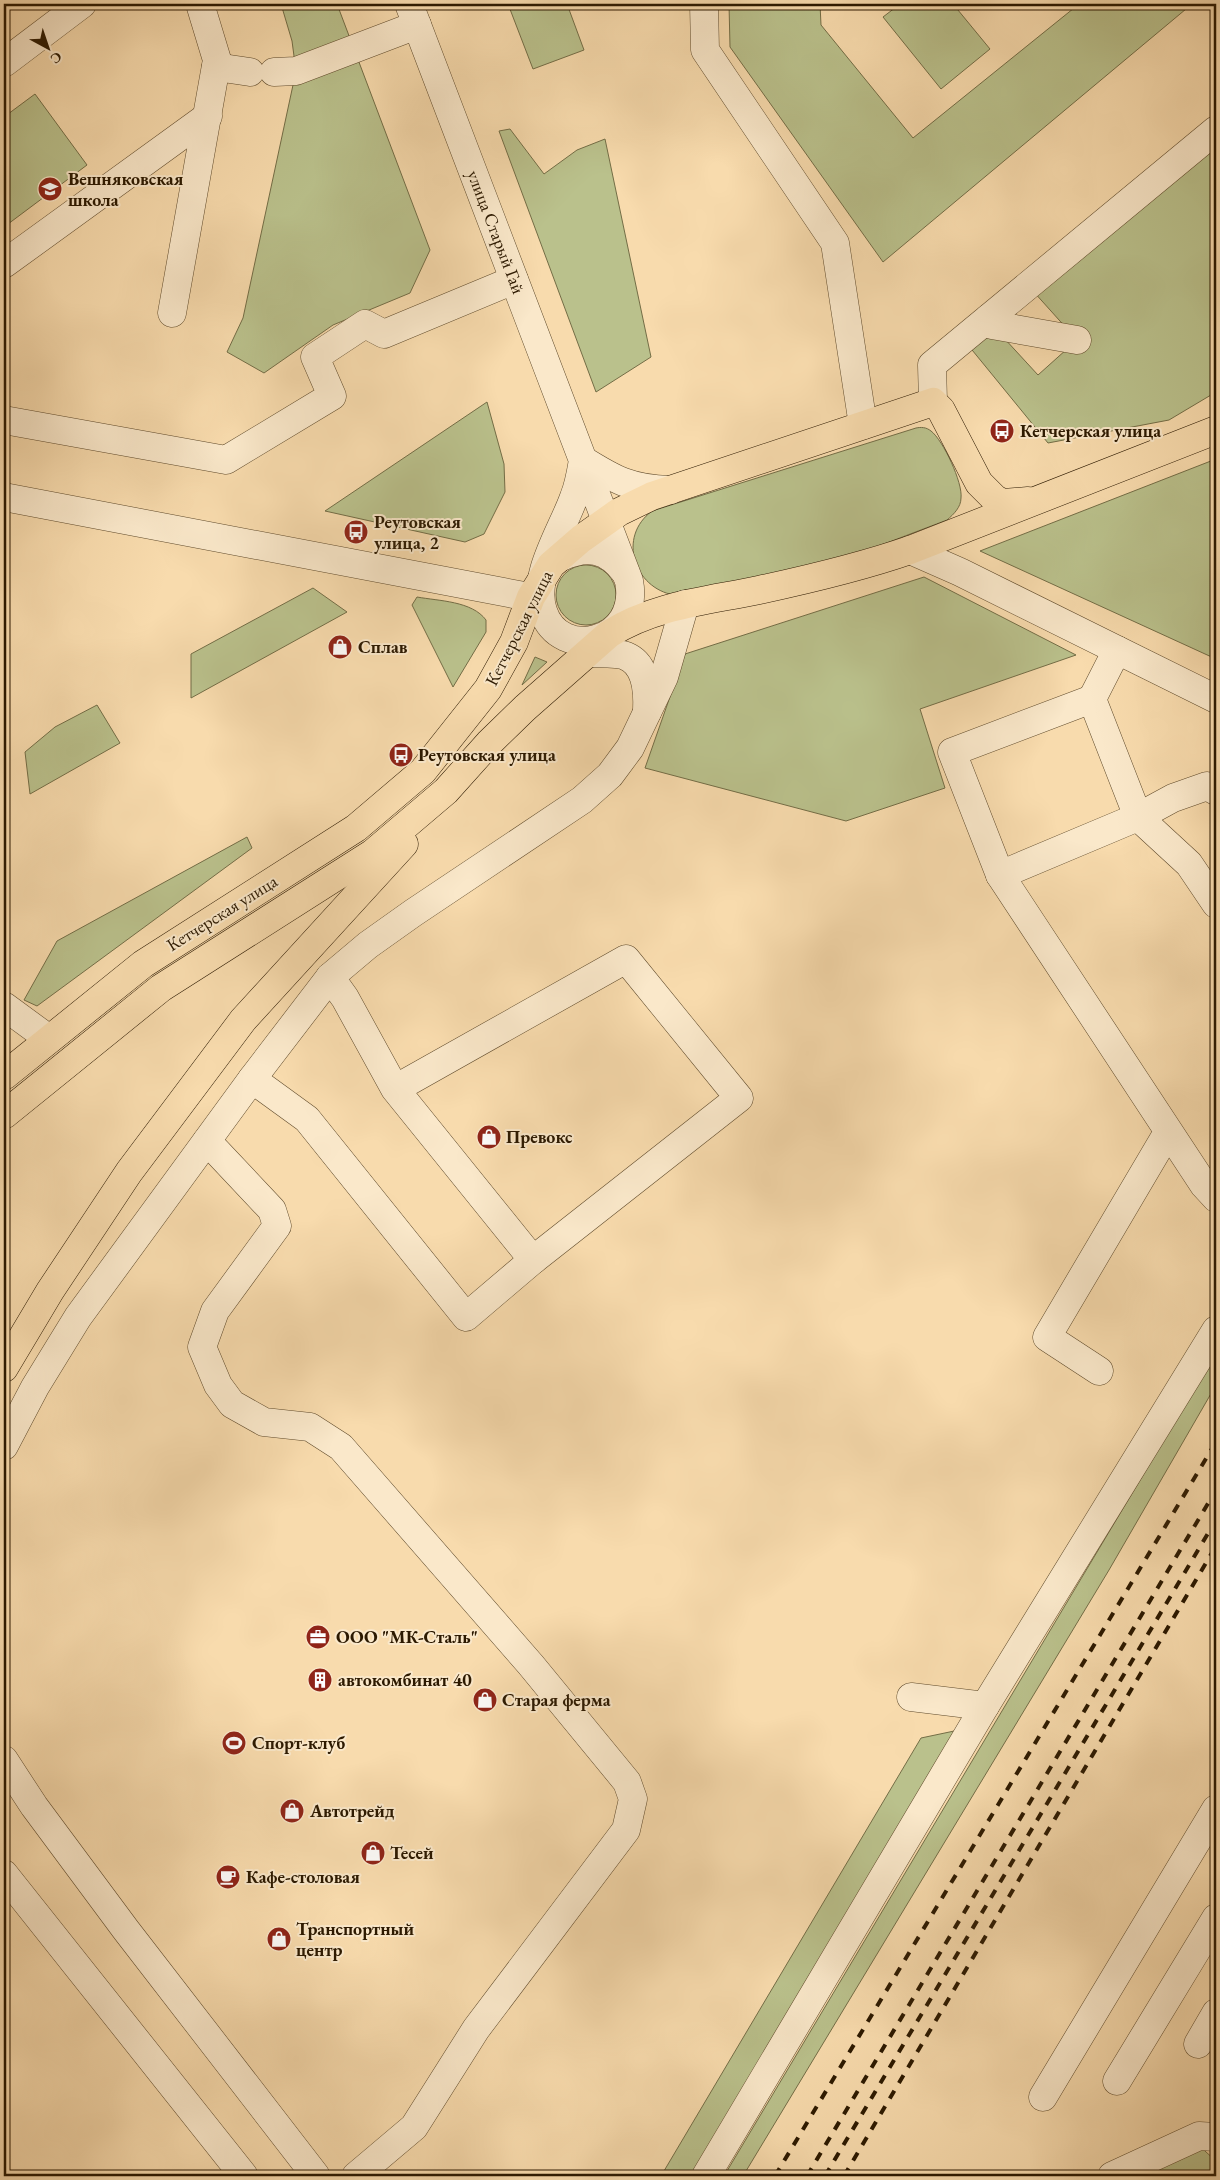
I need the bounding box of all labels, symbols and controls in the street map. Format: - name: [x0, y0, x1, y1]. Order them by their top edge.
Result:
- north arrow: [22, 22, 72, 72]
- text: С: [47, 48, 66, 68]
- place label: Вешняковская школа: [68, 167, 184, 211]
- street label: улица Старый Гай: [462, 167, 531, 297]
- school or university icon: Вешняковская школа: [37, 176, 63, 202]
- bus stop icon: Кетчерская улица: [989, 418, 1015, 444]
- place label: Кетчерская улица: [1020, 419, 1161, 442]
- place label: Реутовская улица, 2: [374, 510, 461, 554]
- bus stop icon: Реутовская улица, 2: [343, 519, 369, 545]
- street label: Кетчерская улица: [480, 565, 558, 689]
- shop icon: Сплав: [327, 634, 353, 660]
- place label: Сплав: [358, 635, 408, 658]
- bus stop icon: Реутовская улица: [388, 742, 414, 768]
- place label: Реутовская улица: [418, 743, 556, 766]
- street label: Кетчерская улица: [162, 869, 282, 956]
- shop icon: Превокс: [476, 1124, 502, 1150]
- place label: Превокс: [506, 1125, 573, 1148]
- office icon: ООО "МК-Сталь": [305, 1624, 331, 1650]
- place label: ООО "МК-Сталь": [336, 1625, 478, 1648]
- building icon: автокомбинат 40: [307, 1667, 333, 1693]
- place label: автокомбинат 40: [338, 1668, 472, 1691]
- shop icon: Старая ферма: [472, 1687, 498, 1713]
- place label: Старая ферма: [502, 1688, 611, 1711]
- sports icon: Спорт-клуб: [221, 1730, 247, 1756]
- place label: Спорт-клуб: [252, 1731, 345, 1754]
- shop icon: Автотрейд: [279, 1798, 305, 1824]
- place label: Автотрейд: [309, 1799, 395, 1822]
- shop icon: Тесей: [360, 1840, 386, 1866]
- place label: Тесей: [390, 1841, 434, 1864]
- cafe icon: Кафе-столовая: [215, 1864, 241, 1890]
- place label: Кафе-столовая: [246, 1865, 360, 1888]
- place label: Транспортный центр: [296, 1917, 415, 1961]
- shop icon: Транспортный центр: [266, 1926, 292, 1952]

